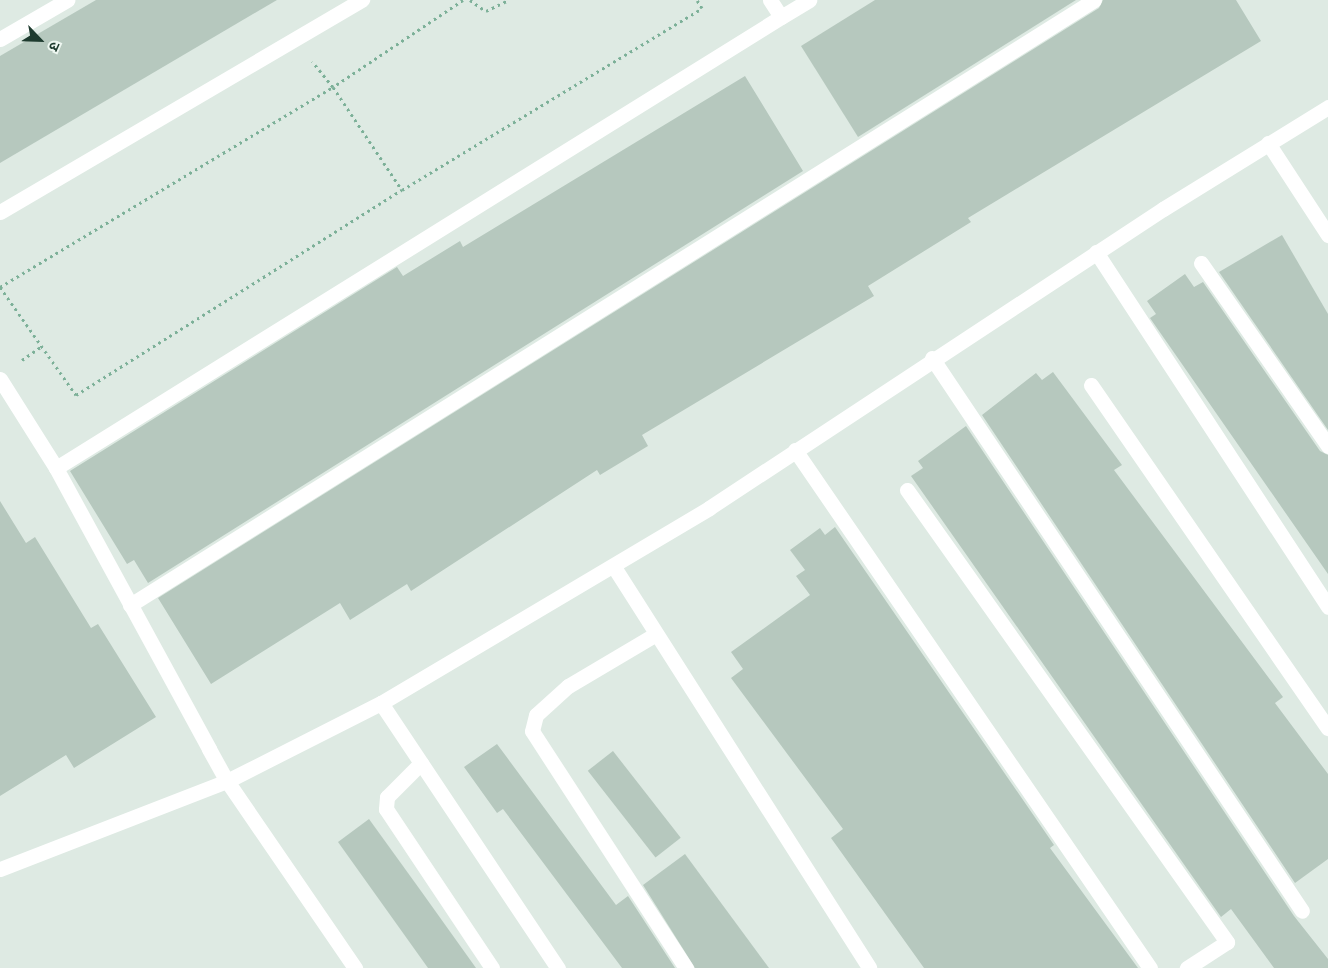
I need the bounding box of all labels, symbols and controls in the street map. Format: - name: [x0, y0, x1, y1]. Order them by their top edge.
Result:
- north arrow: [15, 15, 65, 65]
- text: उ: [45, 39, 64, 54]

